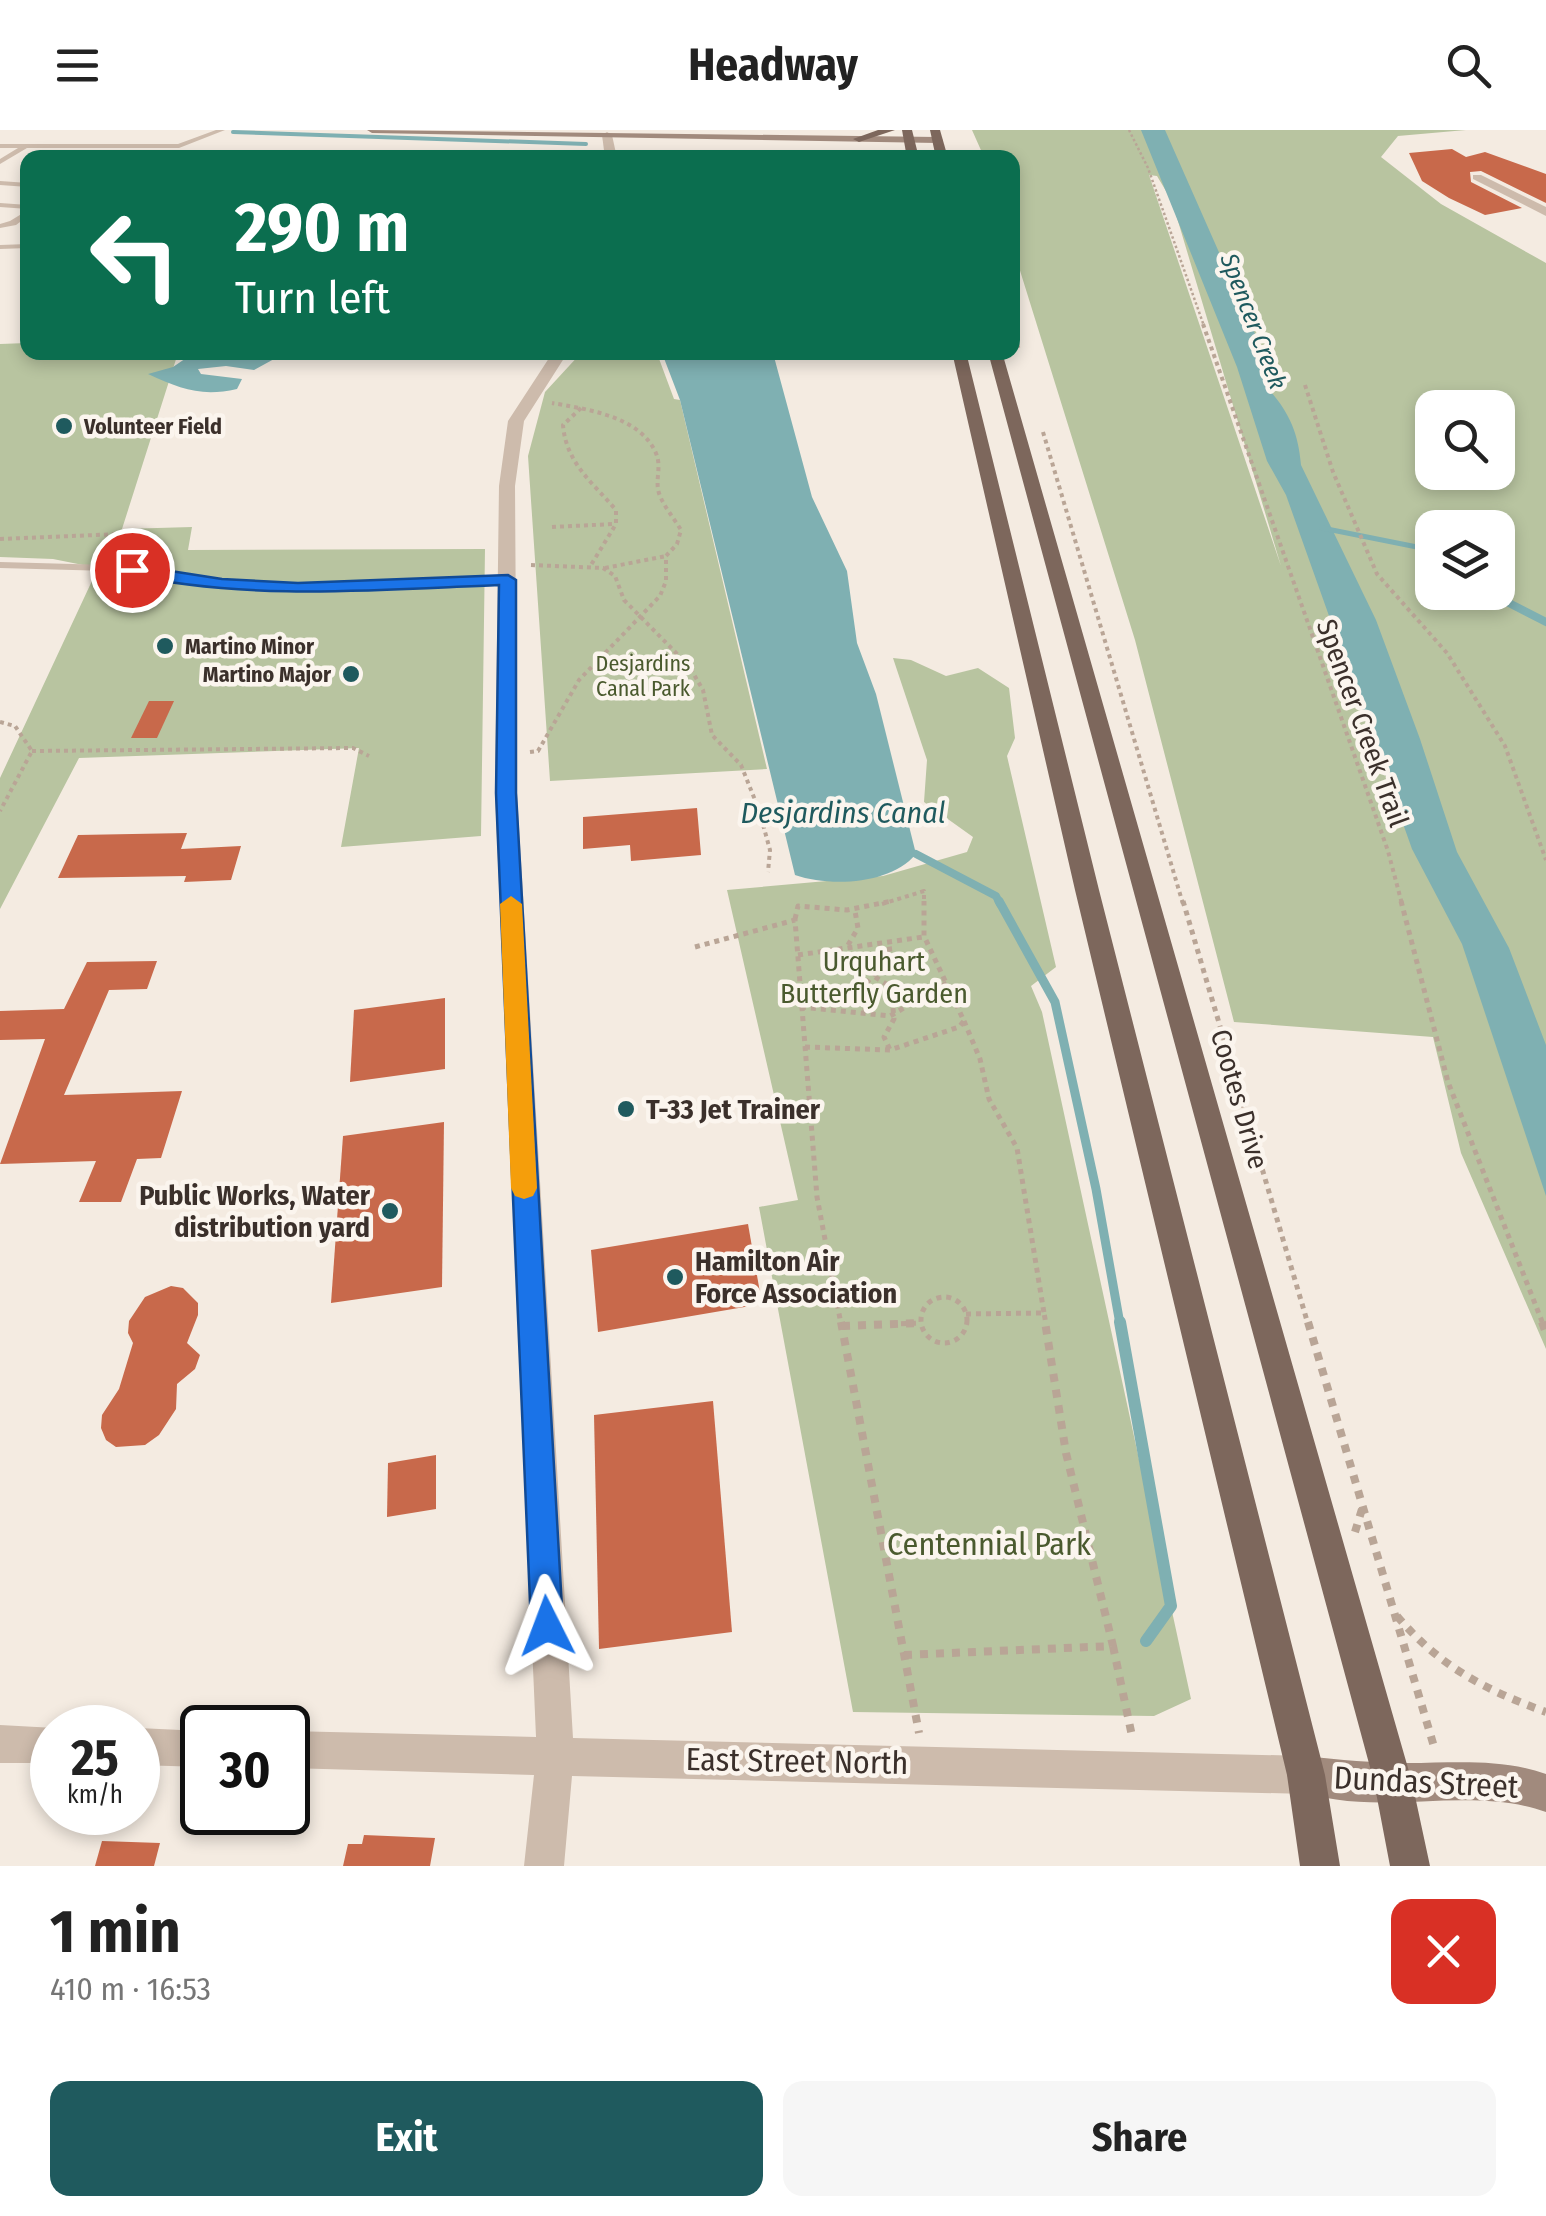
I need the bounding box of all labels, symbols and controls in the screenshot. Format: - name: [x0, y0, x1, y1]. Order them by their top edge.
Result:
- icon: menu: [50, 38, 105, 93]
- text: Headway: [688, 38, 858, 92]
- icon: search: [1441, 38, 1496, 93]
- text: 290 m: [235, 186, 409, 270]
- icon: left: [70, 190, 200, 320]
- water label: Spencer Creek: [1213, 248, 1293, 393]
- text: Turn left: [235, 271, 390, 325]
- map controls: [1415, 390, 1515, 610]
- button: search: [1415, 390, 1515, 490]
- place label: Volunteer Field: [83, 413, 222, 440]
- marker: Volunteer Field: [53, 415, 75, 437]
- button: layers: [1415, 510, 1515, 610]
- pin: [90, 528, 175, 613]
- icon: arrive: [105, 543, 160, 598]
- street label: Spencer Creek Trail: [1310, 615, 1415, 831]
- place label: Martino Minor: [185, 633, 315, 660]
- marker: Martino Minor: [154, 635, 176, 657]
- park label: Desjardins Canal Park: [596, 650, 691, 702]
- place label: Martino Major: [203, 661, 332, 688]
- marker: Martino Major: [340, 663, 362, 685]
- water label: Desjardins Canal: [740, 795, 946, 831]
- park label: Urquhart Butterfly Garden: [780, 945, 968, 1010]
- street label: Cootes Drive: [1204, 1026, 1275, 1173]
- place label: T-33 Jet Trainer: [646, 1093, 821, 1126]
- marker: T-33 Jet Trainer: [615, 1098, 637, 1120]
- place label: Public Works, Water distribution yard: [139, 1179, 371, 1244]
- marker: Public Works, Water distribution yard: [379, 1200, 401, 1222]
- place label: Hamilton Air Force Association: [695, 1245, 897, 1310]
- marker: Hamilton Air Force Association: [664, 1266, 686, 1288]
- park label: Centennial Park: [887, 1525, 1091, 1563]
- position arrow: [495, 1574, 599, 1678]
- speed limit sign: 30: [180, 1705, 310, 1835]
- text: 25: [71, 1728, 119, 1788]
- street label: East Street North: [685, 1740, 909, 1782]
- street label: Dundas Street: [1333, 1758, 1520, 1806]
- text: km/h: [67, 1780, 123, 1810]
- text: 1 min: [50, 1896, 181, 1968]
- button: close: [1391, 1899, 1496, 2004]
- text: 410 m · 16:53: [50, 1970, 211, 2008]
- button: Exit: [50, 2081, 763, 2196]
- button: Share: [783, 2081, 1496, 2196]

